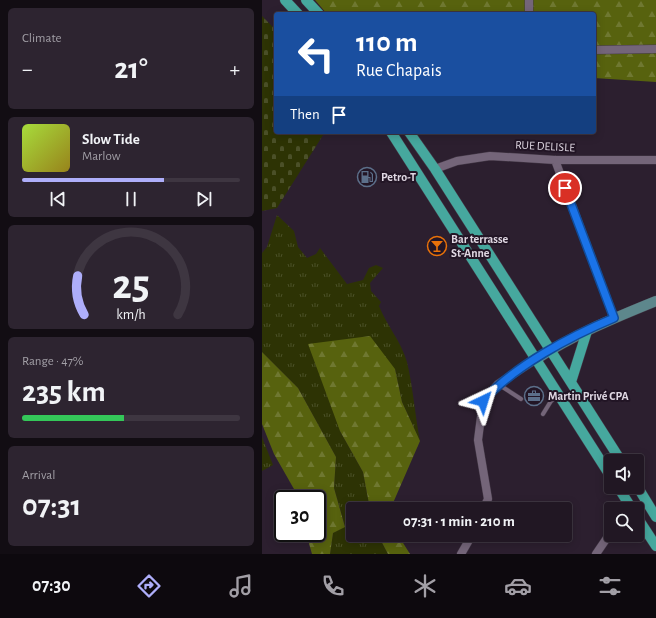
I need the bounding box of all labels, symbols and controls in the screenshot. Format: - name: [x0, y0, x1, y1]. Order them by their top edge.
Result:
- icon: left: [290, 28, 342, 80]
- text: 110 m: [356, 29, 418, 57]
- text: Climate: [22, 32, 61, 45]
- text: 21°: [114, 54, 148, 84]
- text: −: [22, 58, 33, 80]
- text: +: [229, 58, 240, 80]
- text: Rue Chapais: [356, 62, 442, 80]
- icon: arrive: [328, 104, 350, 126]
- text: Then: [290, 107, 320, 122]
- text: Slow Tide: [82, 132, 140, 147]
- street label: RUE DELISLE: [515, 138, 575, 154]
- text: Marlow: [82, 150, 120, 163]
- fuel station icon: Petro-T: [356, 166, 378, 188]
- place label: Petro-T: [381, 171, 416, 183]
- pin: [548, 171, 582, 205]
- icon: arrive: [554, 177, 576, 199]
- icon: previous: [47, 188, 69, 210]
- icon: pause: [120, 188, 142, 210]
- icon: next: [193, 188, 215, 210]
- place label: Bar terrasse St-Anne: [451, 233, 508, 259]
- bar icon: Bar terrasse St-Anne: [426, 235, 448, 257]
- text: 25: [112, 265, 150, 306]
- text: km/h: [116, 308, 146, 322]
- text: Range · 47%: [22, 355, 84, 368]
- text: 235 km: [22, 377, 106, 407]
- position arrow: [462, 380, 504, 422]
- office icon: Martin Privé CPA: [523, 385, 545, 407]
- place label: Martin Privé CPA: [548, 390, 629, 402]
- map controls: [604, 454, 644, 542]
- button: sound: [604, 454, 644, 494]
- text: Arrival: [22, 469, 55, 482]
- speed limit sign: 30: [274, 490, 326, 542]
- text: 07:31: [22, 491, 81, 521]
- button: search: [604, 502, 644, 542]
- text: 07:31 · 1 min · 210 m: [403, 514, 515, 529]
- icon: directions: [135, 572, 163, 600]
- icon: music: [227, 572, 255, 600]
- icon: phone: [319, 572, 347, 600]
- icon: climate: [411, 572, 439, 600]
- icon: car: [504, 572, 532, 600]
- icon: filters: [596, 572, 624, 600]
- text: 07:30: [32, 577, 71, 595]

